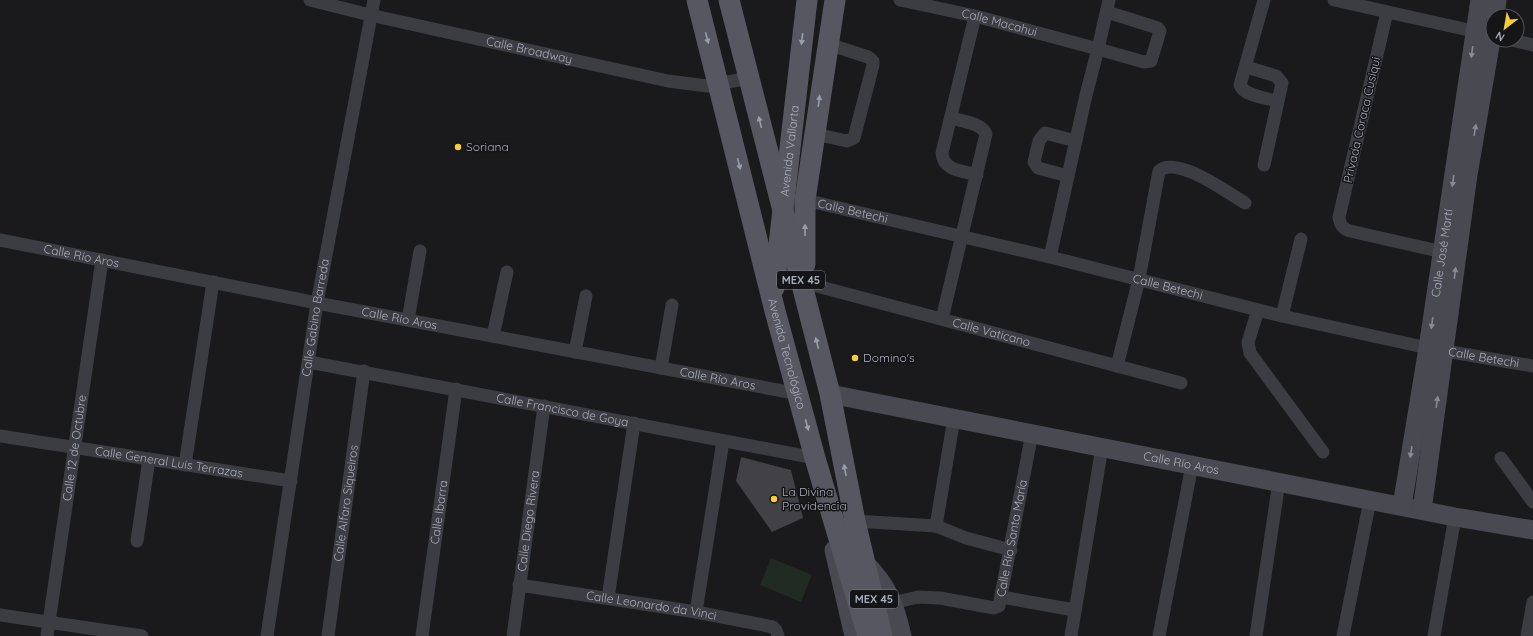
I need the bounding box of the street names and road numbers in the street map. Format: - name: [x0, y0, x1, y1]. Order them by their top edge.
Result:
- street label: Calle Macahui: [960, 5, 1039, 39]
- street label: Calle Broadway: [485, 33, 574, 67]
- street label: Privada Coraca Cusiqui: [1340, 55, 1383, 184]
- street label: Avenida Vallarta: [777, 104, 802, 197]
- street label: Calle Betechi: [816, 195, 889, 226]
- street label: Calle José Martí: [1428, 208, 1456, 298]
- street label: Calle Río Aros: [42, 241, 121, 271]
- street label: Calle Gabino Barreda: [298, 257, 332, 378]
- street label: Calle Betechi: [1131, 270, 1204, 303]
- road number: MEX 45: [777, 271, 825, 289]
- street label: Avenida Tecnológico: [765, 297, 809, 411]
- street label: Calle Río Aros: [360, 304, 439, 333]
- street label: Calle Vaticano: [951, 314, 1032, 350]
- street label: Calle Betechi: [1447, 344, 1520, 371]
- street label: Calle Río Aros: [679, 364, 757, 393]
- street label: Calle Francisco de Goya: [495, 390, 630, 429]
- street label: Calle 12 de Octubre: [59, 394, 89, 502]
- street label: Calle General Luis Terrazas: [94, 443, 245, 481]
- street label: Calle Alfaro Siqueiros: [330, 443, 361, 562]
- street label: Calle Río Aros: [1142, 448, 1221, 477]
- street label: Calle Diego Rivera: [514, 470, 542, 572]
- street label: Calle Río Santa María: [993, 478, 1030, 598]
- street label: Calle Ibarra: [427, 479, 450, 545]
- street label: Calle Leonardo da Vinci: [585, 587, 718, 623]
- road number: MEX 45: [850, 590, 898, 608]

